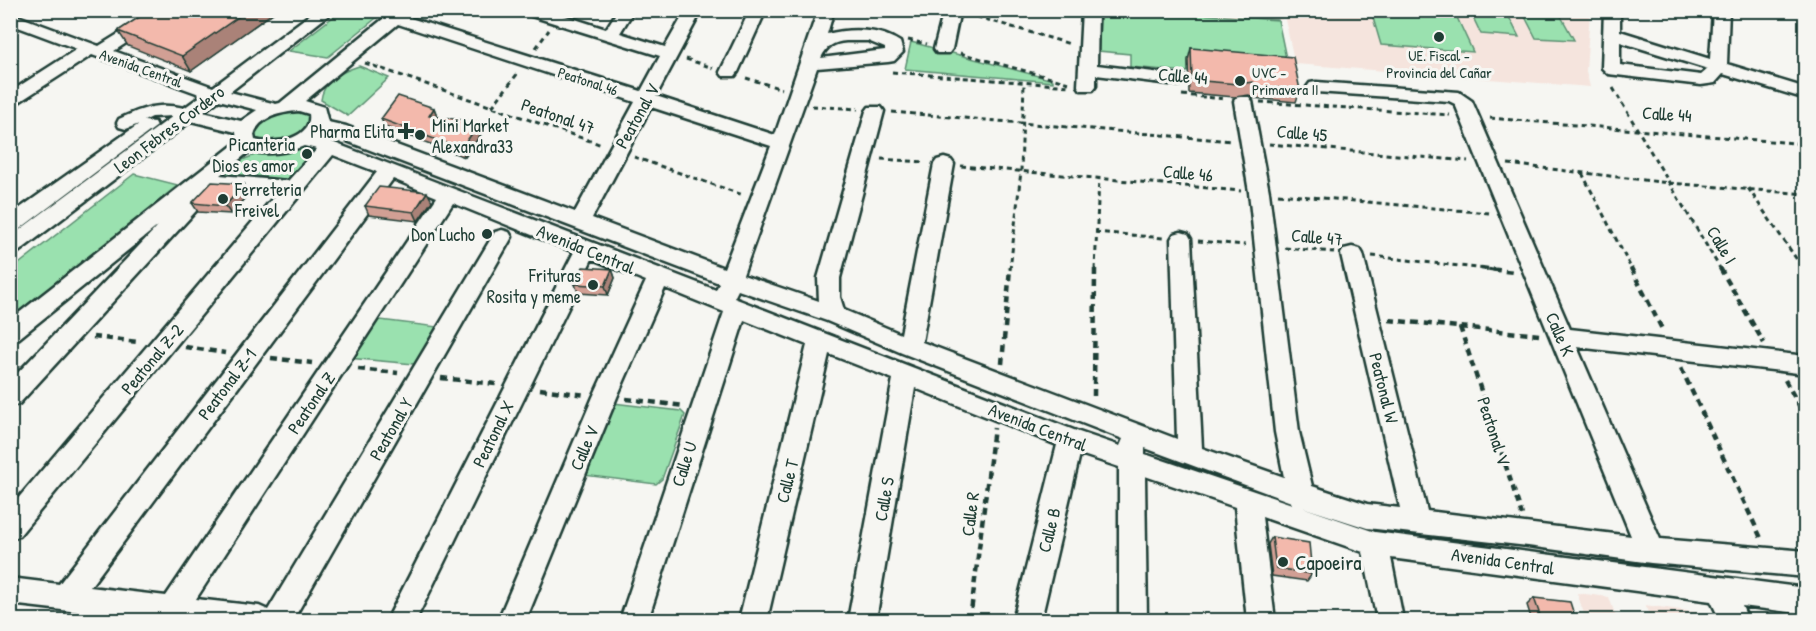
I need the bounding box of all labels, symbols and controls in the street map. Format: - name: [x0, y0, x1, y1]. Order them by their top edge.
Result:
- marker: UE. Fiscal - Provincia del Cañar: [1432, 30, 1446, 44]
- street label: Avenida Central: [97, 43, 185, 93]
- place label: UE. Fiscal - Provincia del Cañar: [1386, 45, 1492, 83]
- street label: Peatonal 46: [555, 61, 621, 101]
- street label: Calle 44: [1157, 61, 1209, 91]
- place label: UVC - Primavera II: [1252, 62, 1319, 100]
- marker: UVC - Primavera II: [1233, 74, 1247, 88]
- street label: Peatonal V: [609, 78, 665, 153]
- street label: Leon Febres Cordero: [109, 79, 229, 179]
- street label: Peatonal 47: [518, 92, 598, 140]
- street label: Calle 44: [1641, 100, 1693, 128]
- place label: Mini Market Alexandra33: [432, 113, 513, 159]
- street label: Calle 45: [1276, 118, 1329, 148]
- place label: Pharma Elita: [310, 119, 394, 144]
- marker: Pharma Elita: [399, 124, 413, 138]
- marker: Mini Market Alexandra33: [413, 128, 427, 142]
- place label: Picanteria Dios es amor: [212, 132, 295, 178]
- marker: Picanteria Dios es amor: [300, 147, 314, 161]
- street label: Calle 46: [1162, 158, 1214, 188]
- place label: Ferreteria Freivel: [234, 177, 301, 223]
- marker: Ferreteria Freivel: [216, 192, 230, 206]
- street label: Avenida Central: [533, 218, 639, 280]
- street label: Calle I: [1701, 221, 1743, 269]
- place label: Don Lucho: [411, 222, 475, 247]
- street label: Calle 47: [1290, 222, 1344, 252]
- marker: Don Lucho: [480, 227, 494, 241]
- place label: Frituras Rosita y meme: [487, 263, 581, 309]
- marker: Frituras Rosita y meme: [586, 278, 600, 292]
- street label: Calle K: [1540, 308, 1581, 360]
- street label: Peatonal Z-2: [115, 318, 189, 400]
- street label: Peatonal Z-1: [192, 343, 262, 425]
- street label: Peatonal W: [1363, 350, 1405, 426]
- street label: Peatonal Z: [281, 367, 341, 439]
- street label: Peatonal Y: [363, 393, 419, 465]
- street label: Peatonal V: [1471, 394, 1517, 469]
- street label: Peatonal X: [466, 396, 520, 472]
- street label: Avenida Central: [985, 397, 1091, 457]
- street label: Calle V: [563, 421, 605, 474]
- street label: Calle U: [665, 438, 703, 490]
- street label: Calle T: [769, 456, 805, 506]
- street label: Calle S: [868, 475, 900, 523]
- street label: Calle R: [955, 491, 985, 537]
- street label: Calle B: [1031, 505, 1067, 555]
- street label: Avenida Central: [1450, 541, 1556, 581]
- place label: Capoeira: [1295, 548, 1362, 577]
- marker: Capoeira: [1276, 555, 1290, 569]

